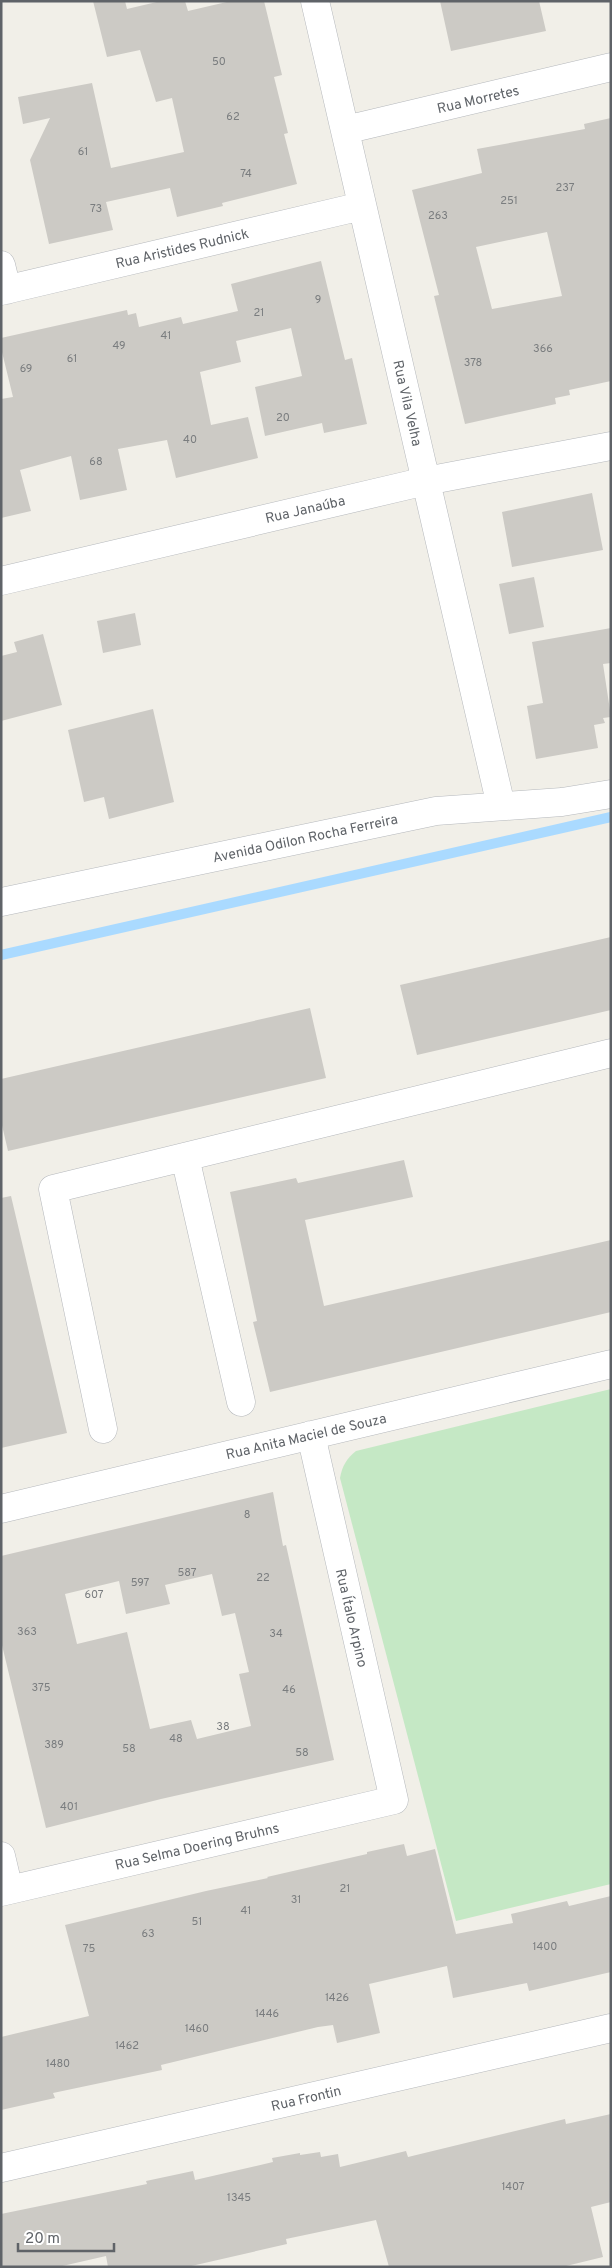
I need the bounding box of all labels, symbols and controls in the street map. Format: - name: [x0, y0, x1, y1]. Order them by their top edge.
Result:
- house number: 50: [212, 55, 226, 69]
- street label: Rua Morretes: [436, 83, 521, 118]
- house number: 62: [226, 110, 240, 124]
- house number: 61: [78, 145, 88, 159]
- house number: 74: [240, 167, 252, 181]
- house number: 237: [556, 181, 575, 195]
- house number: 251: [500, 194, 518, 208]
- house number: 73: [90, 202, 102, 216]
- house number: 263: [428, 209, 448, 223]
- street label: Rua Aristides Rudnick: [114, 226, 251, 273]
- house number: 9: [315, 293, 321, 307]
- house number: 21: [254, 306, 264, 320]
- house number: 41: [161, 329, 171, 343]
- house number: 49: [112, 339, 126, 353]
- house number: 366: [533, 342, 553, 356]
- house number: 61: [67, 352, 77, 366]
- house number: 378: [464, 356, 482, 370]
- street label: Rua Vila Velha: [388, 359, 425, 448]
- house number: 69: [20, 362, 32, 376]
- house number: 20: [276, 411, 290, 425]
- house number: 40: [183, 433, 197, 447]
- house number: 68: [89, 455, 103, 469]
- street label: Rua Janaúba: [264, 493, 347, 528]
- street label: Avenida Odilon Rocha Ferreira: [211, 812, 399, 867]
- street label: Rua Anita Maciel de Souza: [224, 1411, 388, 1464]
- house number: 8: [244, 1508, 250, 1522]
- house number: 587: [177, 1566, 197, 1580]
- street label: Rua Ítalo Arpino: [331, 1567, 371, 1669]
- house number: 22: [256, 1571, 270, 1585]
- house number: 597: [131, 1576, 150, 1590]
- house number: 607: [84, 1588, 104, 1602]
- house number: 363: [17, 1625, 37, 1639]
- house number: 34: [269, 1627, 283, 1641]
- house number: 375: [31, 1681, 51, 1695]
- house number: 46: [282, 1683, 296, 1697]
- house number: 38: [216, 1720, 230, 1734]
- house number: 48: [169, 1732, 183, 1746]
- house number: 389: [44, 1738, 64, 1752]
- house number: 58: [122, 1742, 136, 1756]
- house number: 58: [295, 1746, 309, 1760]
- house number: 401: [60, 1800, 78, 1814]
- street label: Rua Selma Doering Bruhns: [114, 1820, 281, 1875]
- house number: 21: [340, 1882, 350, 1896]
- house number: 31: [291, 1893, 301, 1907]
- house number: 41: [241, 1904, 251, 1918]
- house number: 51: [192, 1915, 202, 1929]
- house number: 63: [141, 1927, 155, 1941]
- house number: 1400: [533, 1940, 557, 1954]
- house number: 75: [83, 1942, 95, 1956]
- house number: 1426: [325, 1991, 349, 2005]
- house number: 1446: [255, 2007, 279, 2021]
- house number: 1460: [185, 2022, 209, 2036]
- house number: 1462: [115, 2039, 139, 2053]
- house number: 1480: [46, 2057, 70, 2071]
- street label: Rua Frontin: [270, 2083, 343, 2116]
- house number: 1407: [501, 2180, 525, 2194]
- house number: 1345: [227, 2191, 251, 2205]
- scale bar: [18, 2220, 114, 2252]
- text: 20 m: [25, 2230, 60, 2249]

